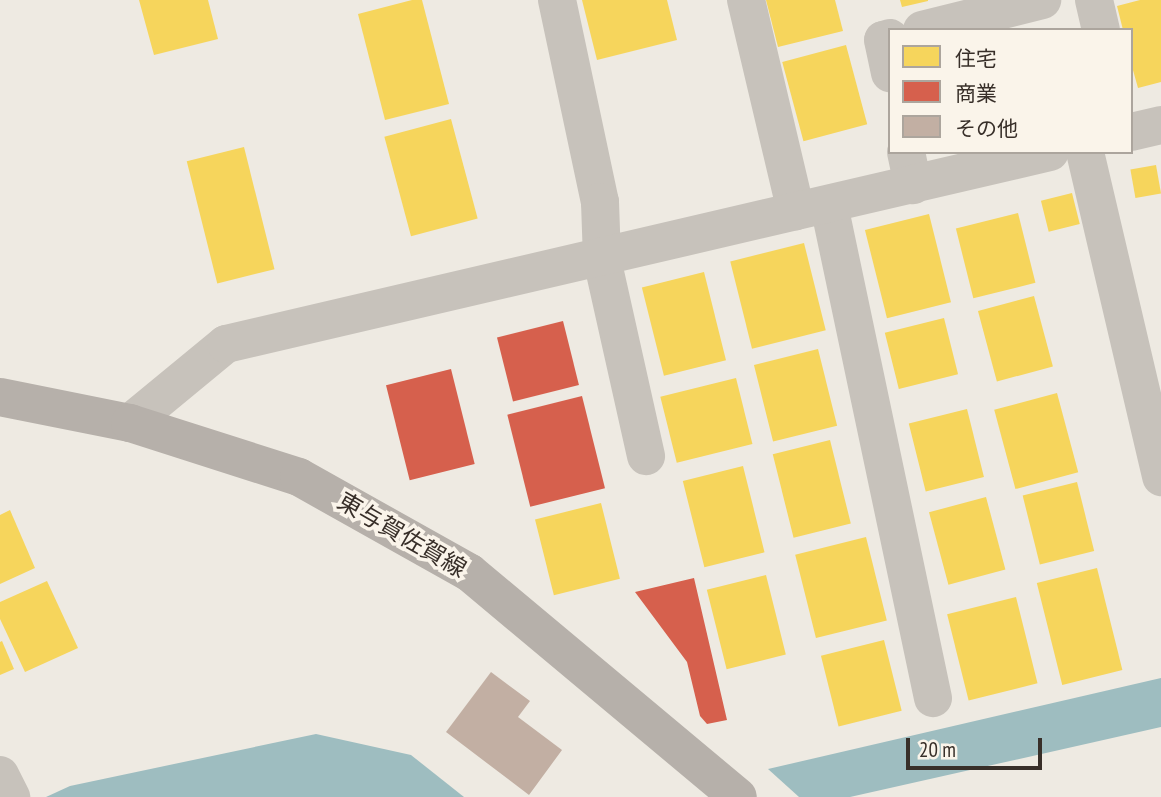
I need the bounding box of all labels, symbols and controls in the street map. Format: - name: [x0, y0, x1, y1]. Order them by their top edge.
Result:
- legend: [888, 28, 1133, 154]
- text: 住宅: [955, 45, 997, 72]
- text: 商業: [955, 80, 997, 107]
- text: その他: [955, 115, 1018, 142]
- street label: 東与賀佐賀線: [332, 487, 472, 583]
- scale bar: [909, 724, 1046, 768]
- text: 20 m: [919, 736, 956, 763]

